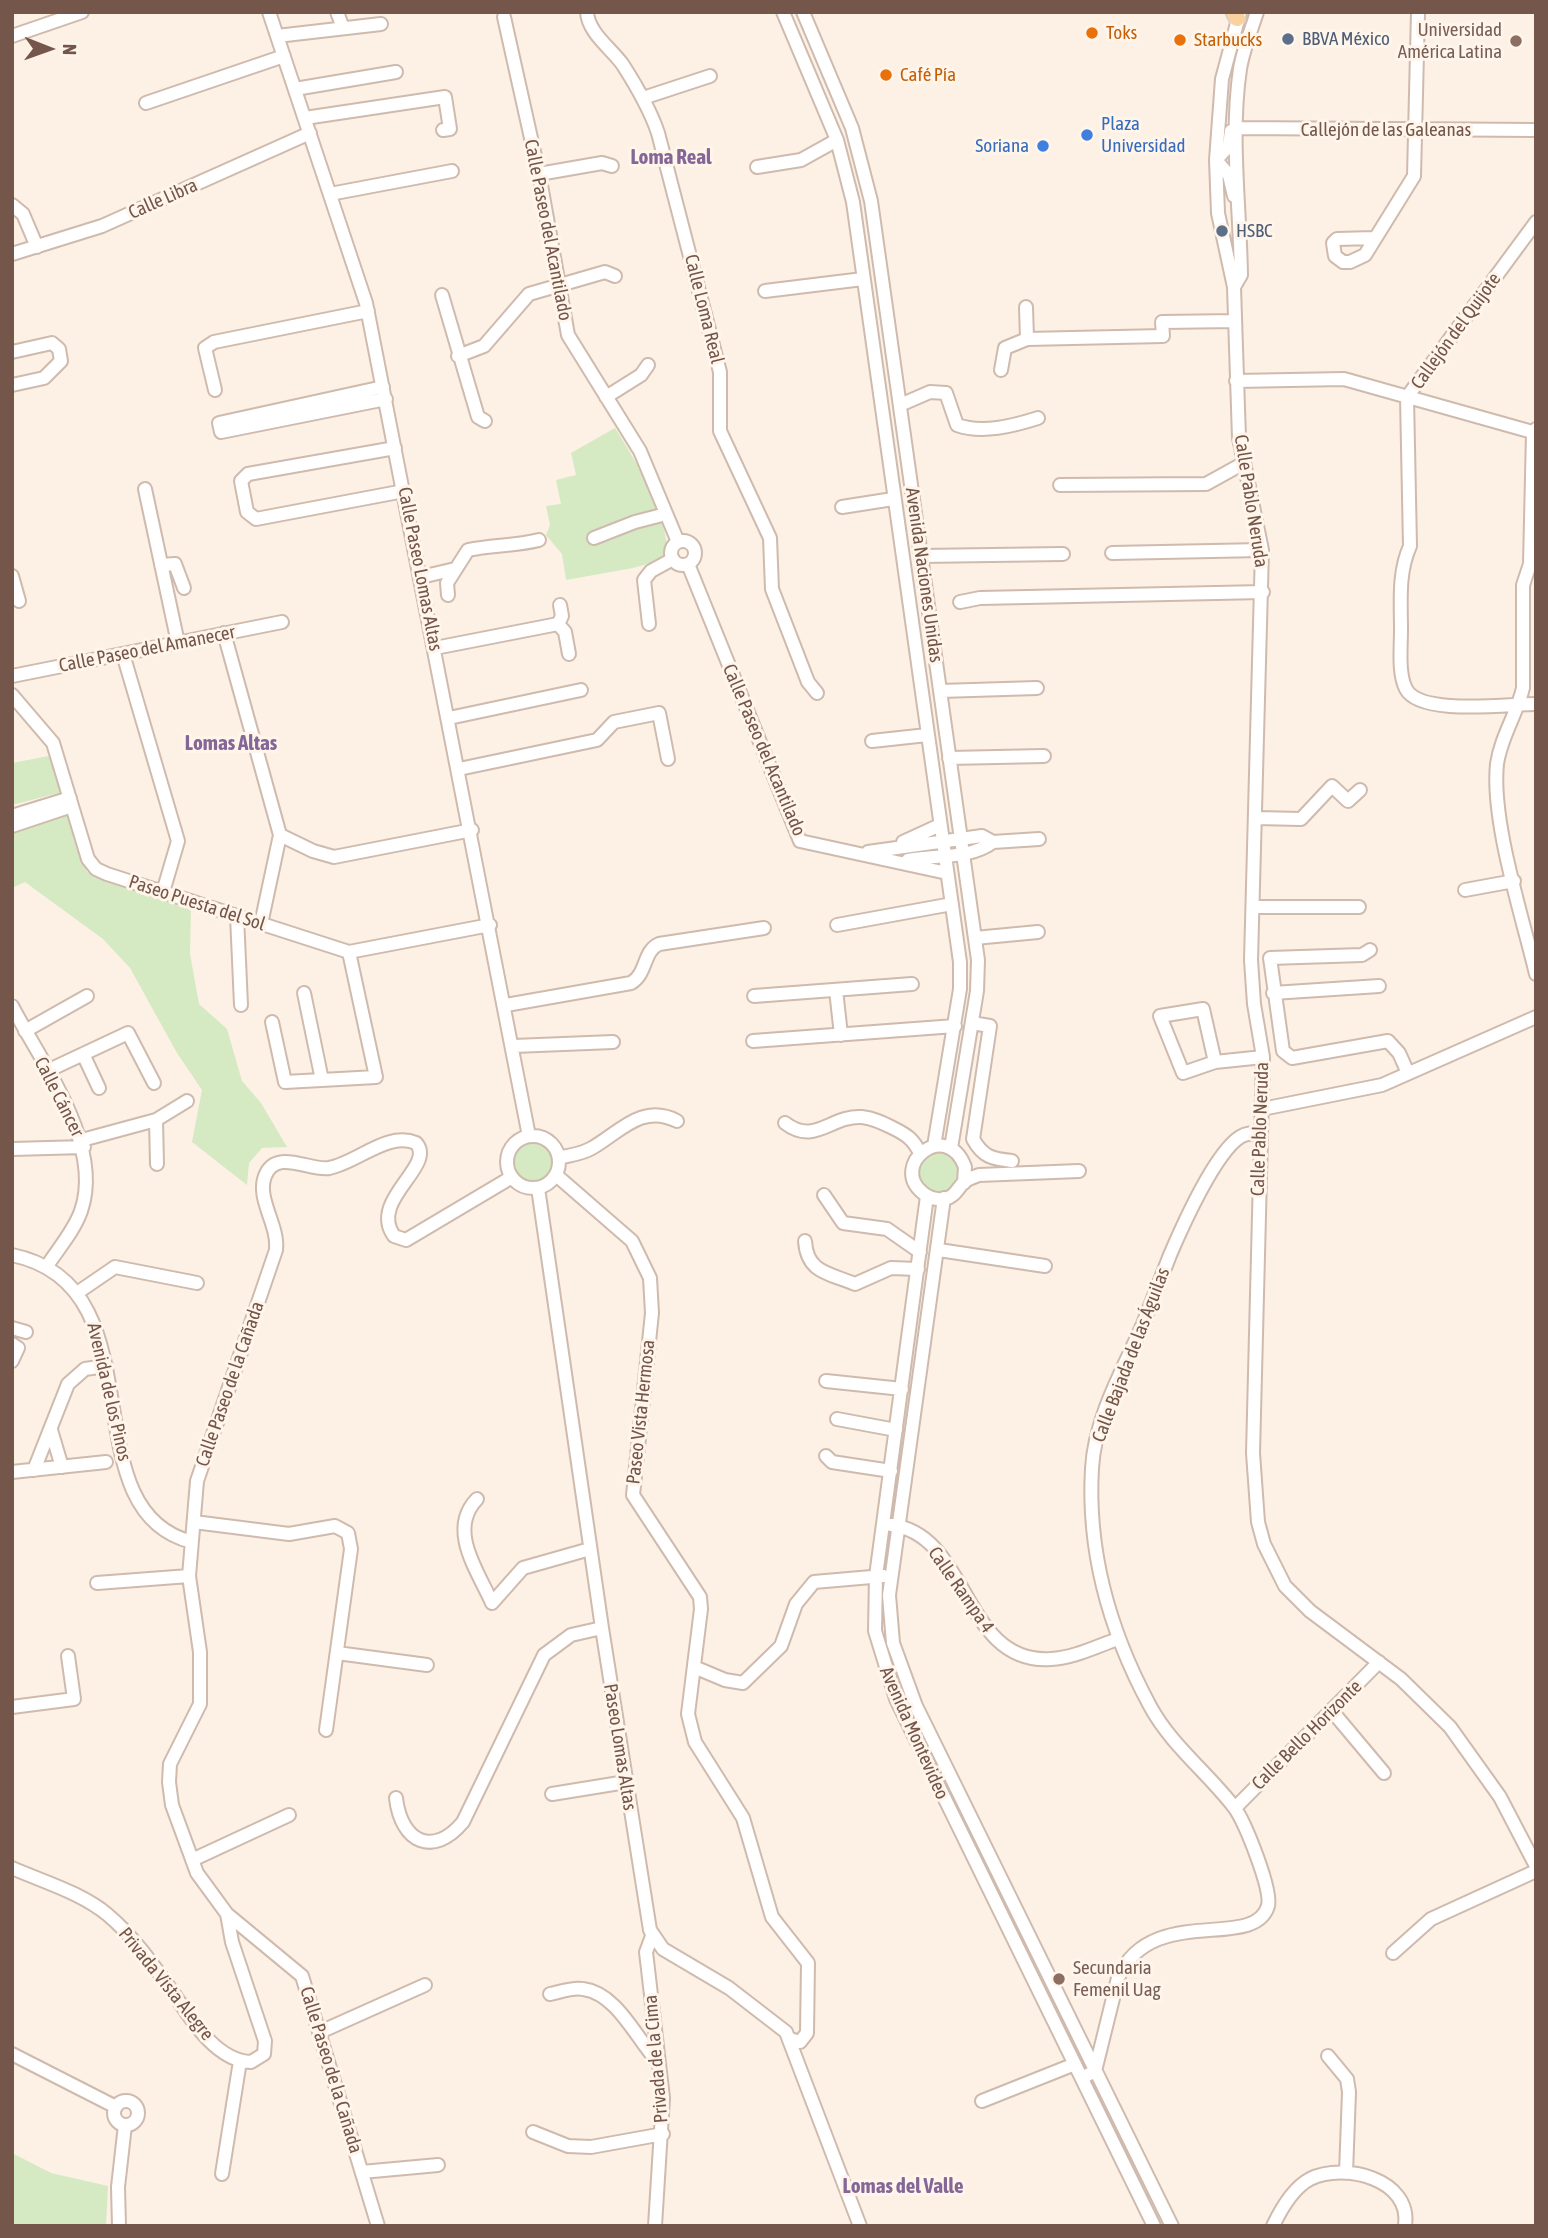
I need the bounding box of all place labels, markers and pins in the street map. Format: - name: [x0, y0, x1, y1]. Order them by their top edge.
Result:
- place label: Universidad América Latina: [1398, 19, 1502, 63]
- place label: Toks: [1106, 22, 1137, 44]
- marker: Toks: [1084, 25, 1100, 41]
- place label: BBVA México: [1302, 28, 1390, 50]
- place label: Starbucks: [1194, 29, 1262, 51]
- marker: BBVA México: [1280, 31, 1296, 47]
- marker: Starbucks: [1172, 32, 1188, 48]
- marker: Universidad América Latina: [1508, 33, 1524, 49]
- place label: Café Pía: [900, 64, 956, 86]
- marker: Café Pía: [878, 67, 894, 83]
- place label: Plaza Universidad: [1101, 113, 1186, 157]
- marker: Plaza Universidad: [1079, 127, 1095, 143]
- place label: Soriana: [975, 135, 1029, 157]
- marker: Soriana: [1035, 138, 1051, 154]
- place label: HSBC: [1236, 220, 1273, 242]
- marker: HSBC: [1214, 223, 1230, 239]
- place label: Secundaria Femenil Uag: [1073, 1957, 1161, 2001]
- marker: Secundaria Femenil Uag: [1051, 1971, 1067, 1987]

